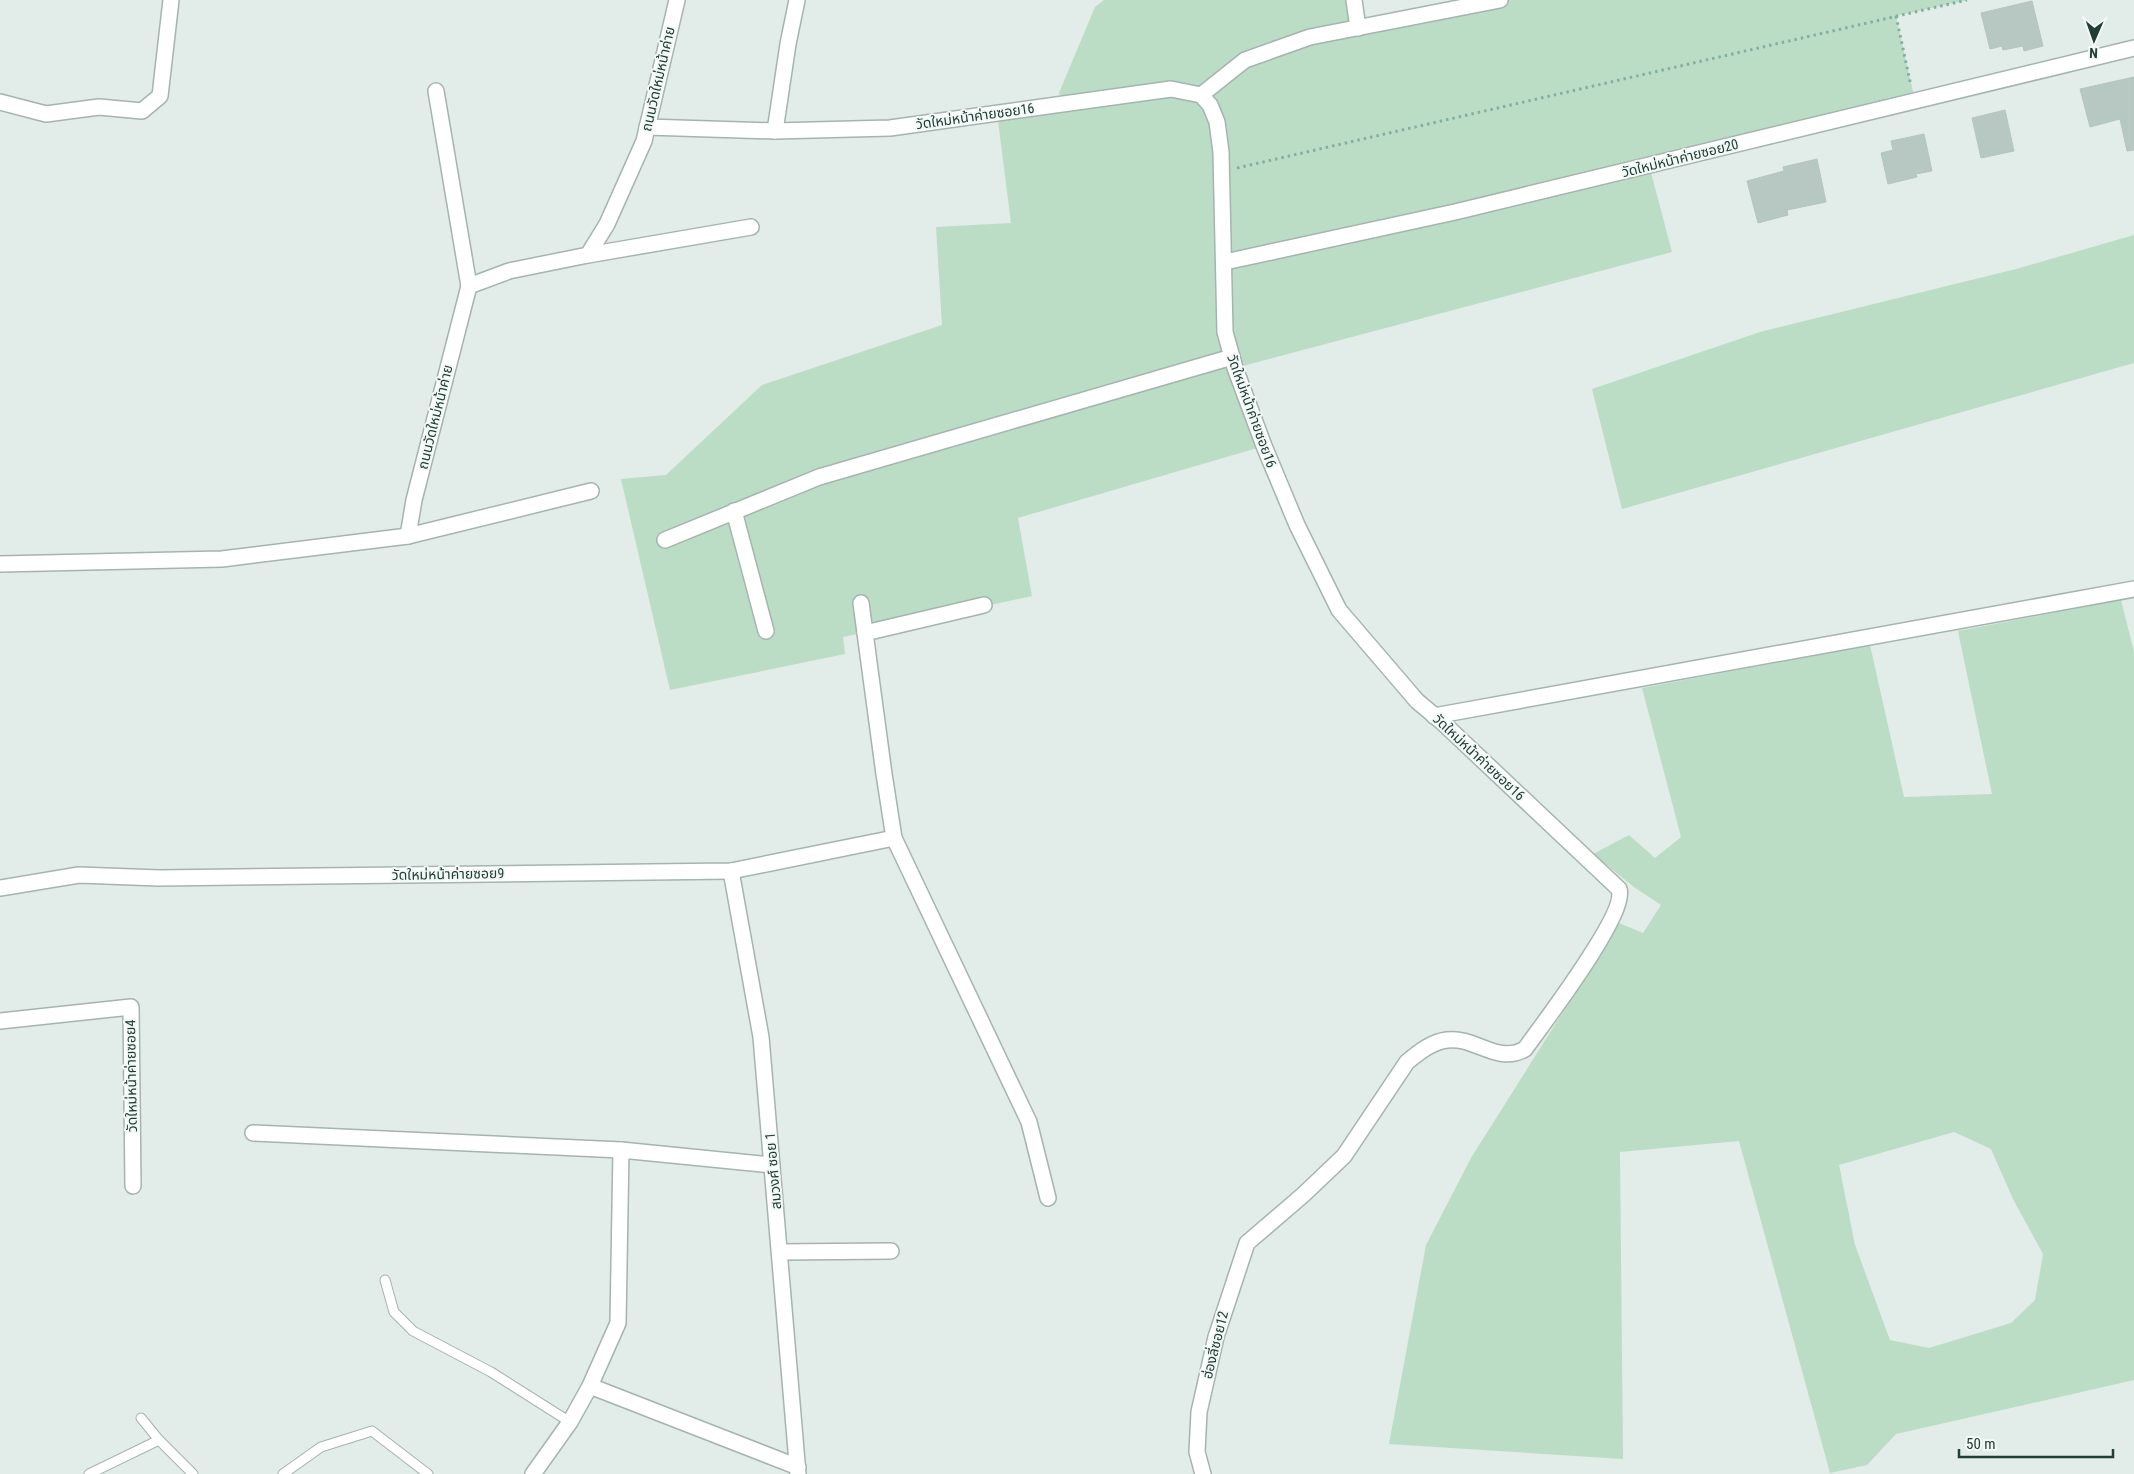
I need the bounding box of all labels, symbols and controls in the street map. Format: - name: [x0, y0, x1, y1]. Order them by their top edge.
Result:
- north arrow: [2069, 15, 2119, 65]
- street label: ถนนวัดใหม่หน้าค่าย: [638, 25, 678, 133]
- text: N: [2089, 45, 2098, 61]
- street label: วัดใหม่หน้าค่ายซอย16: [915, 100, 1035, 132]
- street label: วัดใหม่หน้าค่ายซอย20: [1620, 136, 1740, 180]
- street label: วัดใหม่หน้าค่ายซอย16: [1224, 352, 1280, 470]
- street label: ถนนวัดใหม่หน้าค่าย: [414, 363, 456, 471]
- street label: วัดใหม่หน้าค่ายซอย16: [1430, 710, 1528, 804]
- street label: วัดใหม่หน้าค่ายซอย9: [392, 865, 504, 883]
- street label: วัดใหม่หน้าค่ายซอย4: [122, 1020, 140, 1132]
- street label: สมวงศ์ ซอย 1: [762, 1132, 784, 1210]
- street label: ฮ่องลี่ซอย12: [1197, 1309, 1231, 1381]
- scale bar: [1959, 1426, 2113, 1458]
- text: 50 m: [1966, 1435, 1996, 1453]

